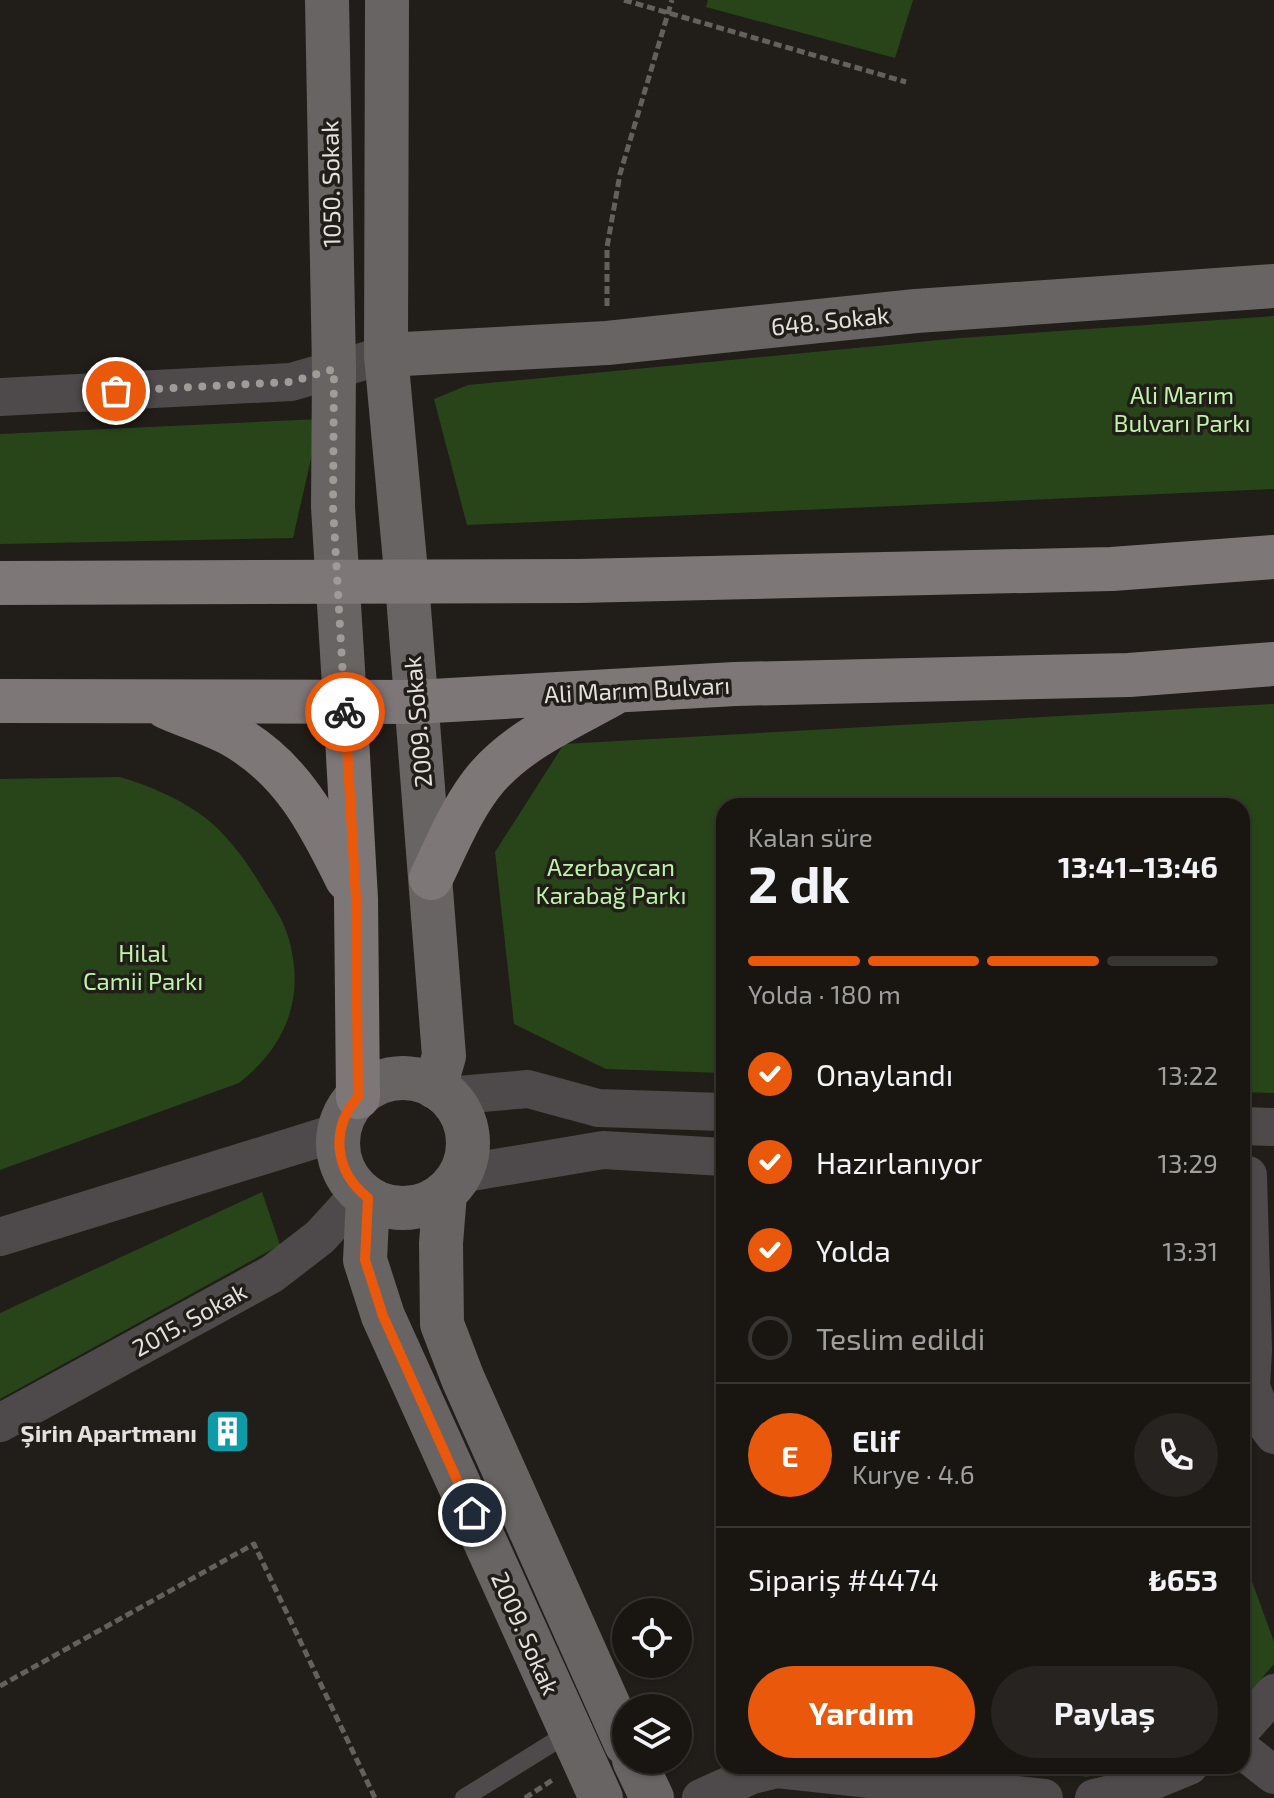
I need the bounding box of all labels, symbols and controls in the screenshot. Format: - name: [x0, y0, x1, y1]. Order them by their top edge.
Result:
- street label: 1050. Sokak: [314, 120, 346, 248]
- street label: 648. Sokak: [770, 299, 890, 341]
- pin: [82, 357, 150, 425]
- icon: bag: [94, 369, 138, 413]
- park label: Ali Marım Bulvarı Parkı: [1114, 380, 1250, 437]
- street label: 2009. Sokak: [397, 655, 437, 789]
- street label: Ali Marım Bulvarı: [543, 670, 731, 708]
- courier: [305, 672, 385, 752]
- icon: bike: [323, 690, 367, 734]
- text: Kalan süre: [748, 821, 873, 852]
- text: 13:41–13:46: [1058, 848, 1218, 884]
- text: 2 dk: [748, 851, 850, 913]
- park label: Azerbaycan Karabağ Parkı: [536, 852, 686, 909]
- park label: Hilal Camii Parkı: [83, 938, 203, 995]
- text: Yolda · 180 m: [748, 978, 901, 1009]
- icon: check: [748, 1052, 792, 1096]
- text: Onaylandı: [816, 1056, 953, 1092]
- text: 13:22: [1158, 1059, 1218, 1090]
- icon: check: [748, 1140, 792, 1184]
- text: Hazırlanıyor: [816, 1144, 982, 1180]
- text: 13:29: [1158, 1147, 1218, 1178]
- icon: check: [748, 1228, 792, 1272]
- text: Yolda: [816, 1232, 891, 1268]
- text: 13:31: [1162, 1235, 1218, 1266]
- street label: 2015. Sokak: [127, 1276, 251, 1362]
- text: Teslim edildi: [816, 1320, 985, 1356]
- building icon: Şirin Apartmanı: [204, 1408, 252, 1456]
- button: phone: [1134, 1413, 1218, 1497]
- place label: Şirin Apartmanı: [21, 1418, 197, 1448]
- text: Elif: [852, 1422, 900, 1458]
- text: E: [781, 1437, 799, 1473]
- text: Kurye · 4.6: [852, 1458, 975, 1489]
- pin: [438, 1479, 506, 1547]
- icon: home: [450, 1491, 494, 1535]
- text: Sipariş #4474: [748, 1561, 939, 1597]
- text: ₺653: [1149, 1561, 1218, 1597]
- street label: 2009. Sokak: [486, 1567, 566, 1699]
- map controls: [612, 1598, 692, 1774]
- button: locate: [612, 1598, 692, 1678]
- button: Yardım: [748, 1666, 975, 1758]
- button: Paylaş: [991, 1666, 1218, 1758]
- button: layers: [612, 1694, 692, 1774]

